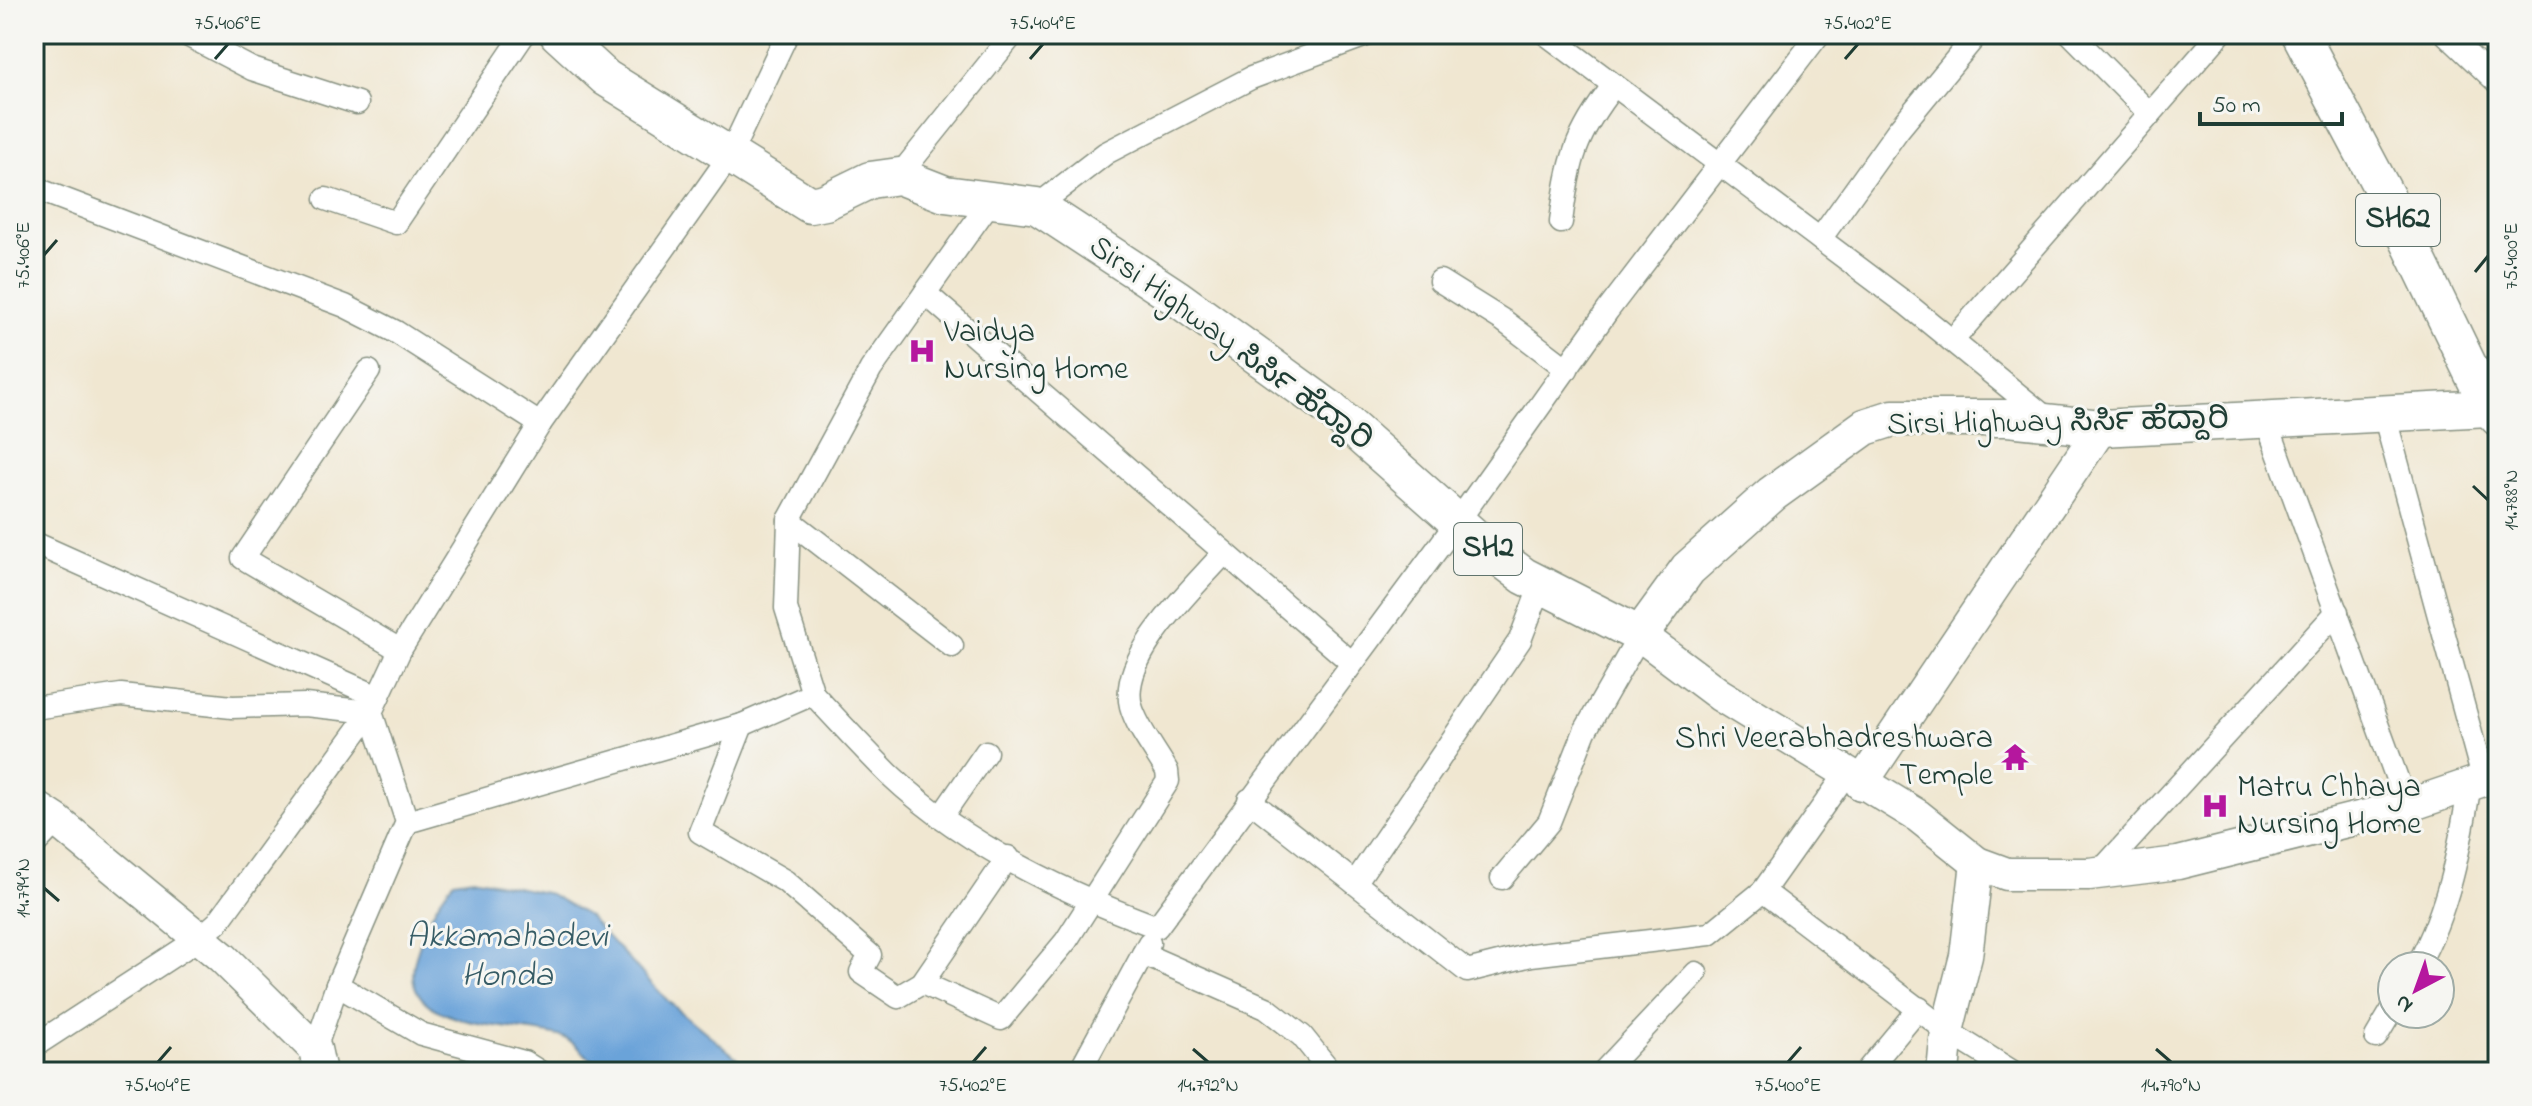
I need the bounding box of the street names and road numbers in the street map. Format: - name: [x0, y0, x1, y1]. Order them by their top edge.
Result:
- road number: SH62: [2356, 194, 2440, 246]
- street label: Sirsi Highway ಸಿರ್ಸಿ ಹೆದ್ದಾರಿ: [1078, 225, 1382, 463]
- street label: Sirsi Highway ಸಿರ್ಸಿ ಹೆದ್ದಾರಿ: [1887, 397, 2229, 449]
- road number: SH2: [1454, 523, 1522, 575]

